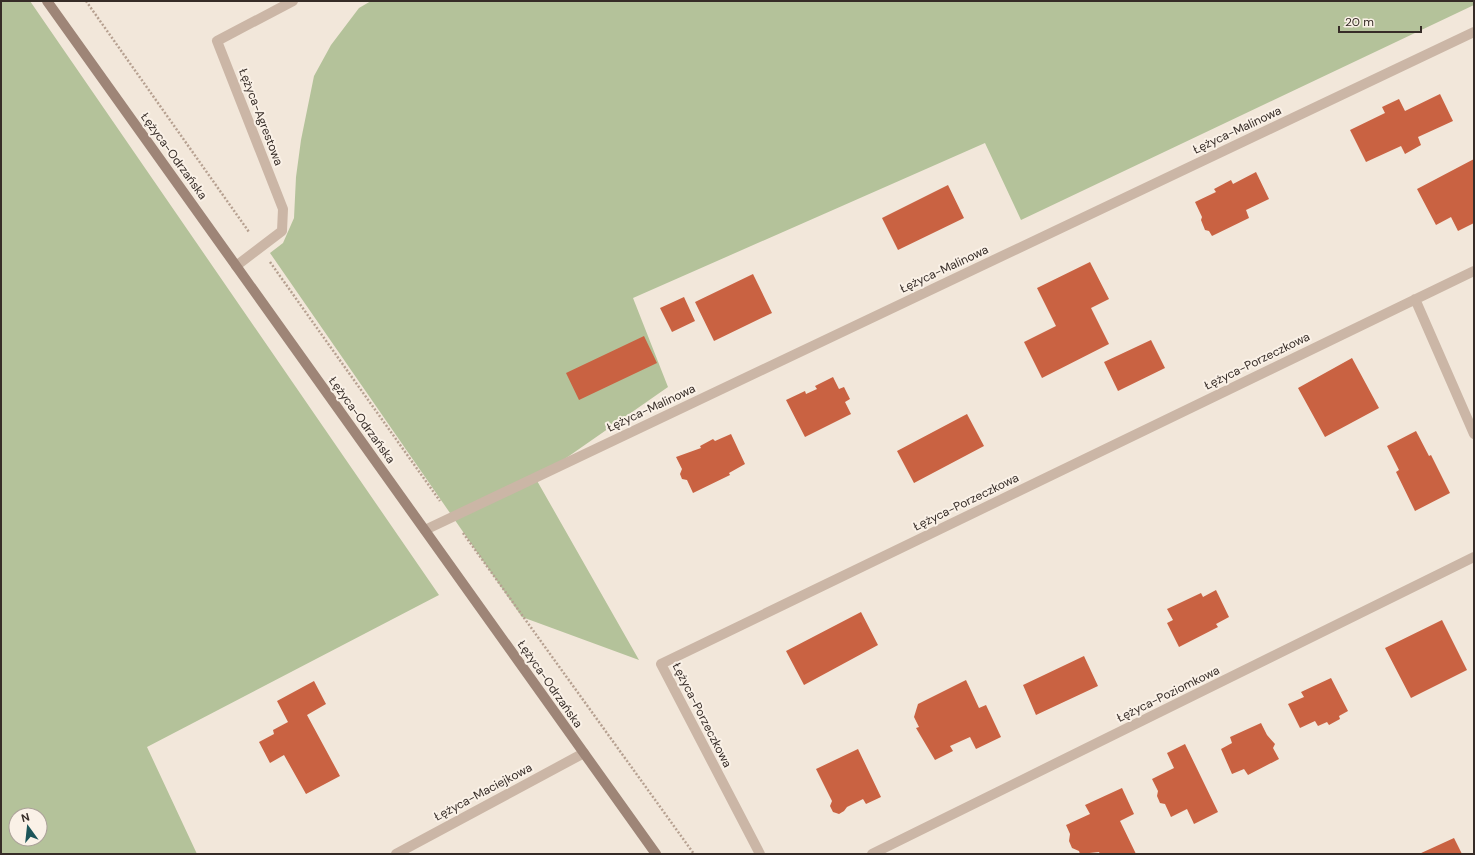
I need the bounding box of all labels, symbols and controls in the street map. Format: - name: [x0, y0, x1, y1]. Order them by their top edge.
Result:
- scale bar: [1339, 8, 1421, 34]
- text: 20 m: [1345, 14, 1374, 30]
- street label: Łężyca-Agrestowa: [235, 66, 287, 168]
- street label: Łężyca-Malinowa: [1190, 102, 1284, 158]
- street label: Łężyca-Odrzańska: [137, 109, 211, 203]
- street label: Łężyca-Malinowa: [897, 241, 991, 297]
- street label: Łężyca-Porzeczkowa: [1202, 328, 1312, 394]
- street label: Łężyca-Odrzańska: [325, 373, 399, 467]
- street label: Łężyca-Malinowa: [604, 380, 698, 436]
- street label: Łężyca-Porzeczkowa: [911, 469, 1021, 535]
- street label: Łężyca-Odrzańska: [514, 637, 586, 731]
- street label: Łężyca-Porzeczkowa: [669, 660, 735, 770]
- street label: Łężyca-Poziomkowa: [1114, 662, 1222, 726]
- street label: Łężyca-Maciejkowa: [431, 759, 535, 825]
- north arrow: [8, 807, 48, 847]
- text: N: [20, 810, 31, 825]

